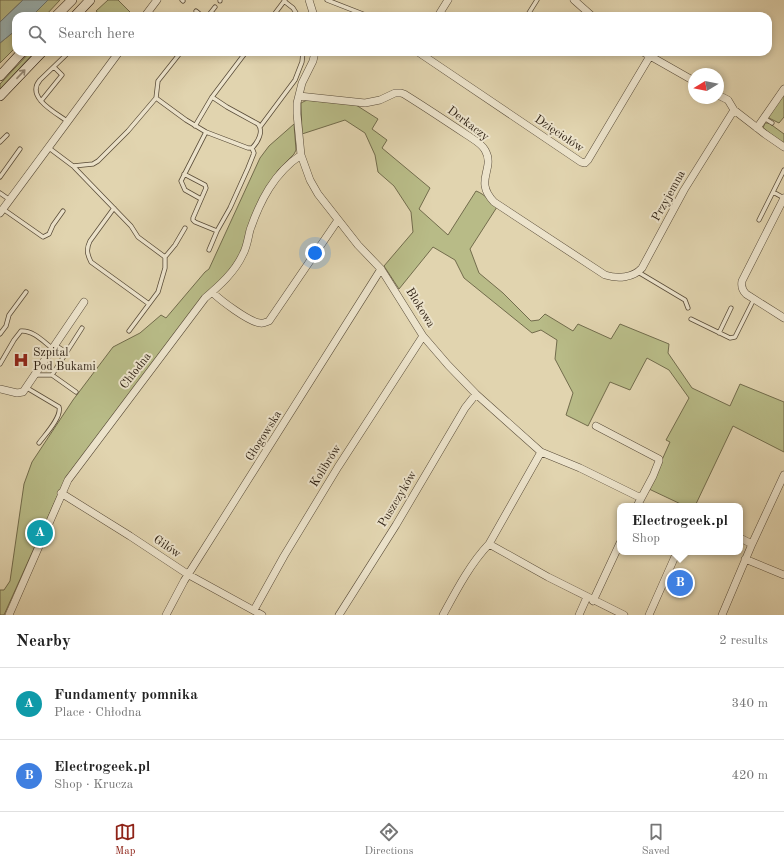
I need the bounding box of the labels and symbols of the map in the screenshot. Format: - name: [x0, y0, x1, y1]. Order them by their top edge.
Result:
- north arrow: [688, 68, 724, 104]
- one-way arrow: [16, 69, 26, 79]
- street label: Derkaczy: [445, 105, 492, 144]
- street label: Dzięciołów: [532, 113, 586, 155]
- street label: Przyjemna: [650, 169, 688, 223]
- your location: [305, 243, 325, 263]
- street label: Blokowa: [403, 286, 437, 330]
- place label: Szpital Pod Bukami: [33, 347, 96, 373]
- hospital icon: Szpital Pod Bukami: [12, 351, 30, 369]
- street label: Chłodna: [118, 351, 154, 391]
- street label: Głogowska: [244, 409, 284, 463]
- street label: Kolibrów: [308, 442, 344, 489]
- street label: Puszczyków: [377, 468, 420, 529]
- pin: A: [27, 518, 53, 548]
- street label: Gilów: [151, 534, 183, 561]
- pin: B: [667, 568, 693, 598]

